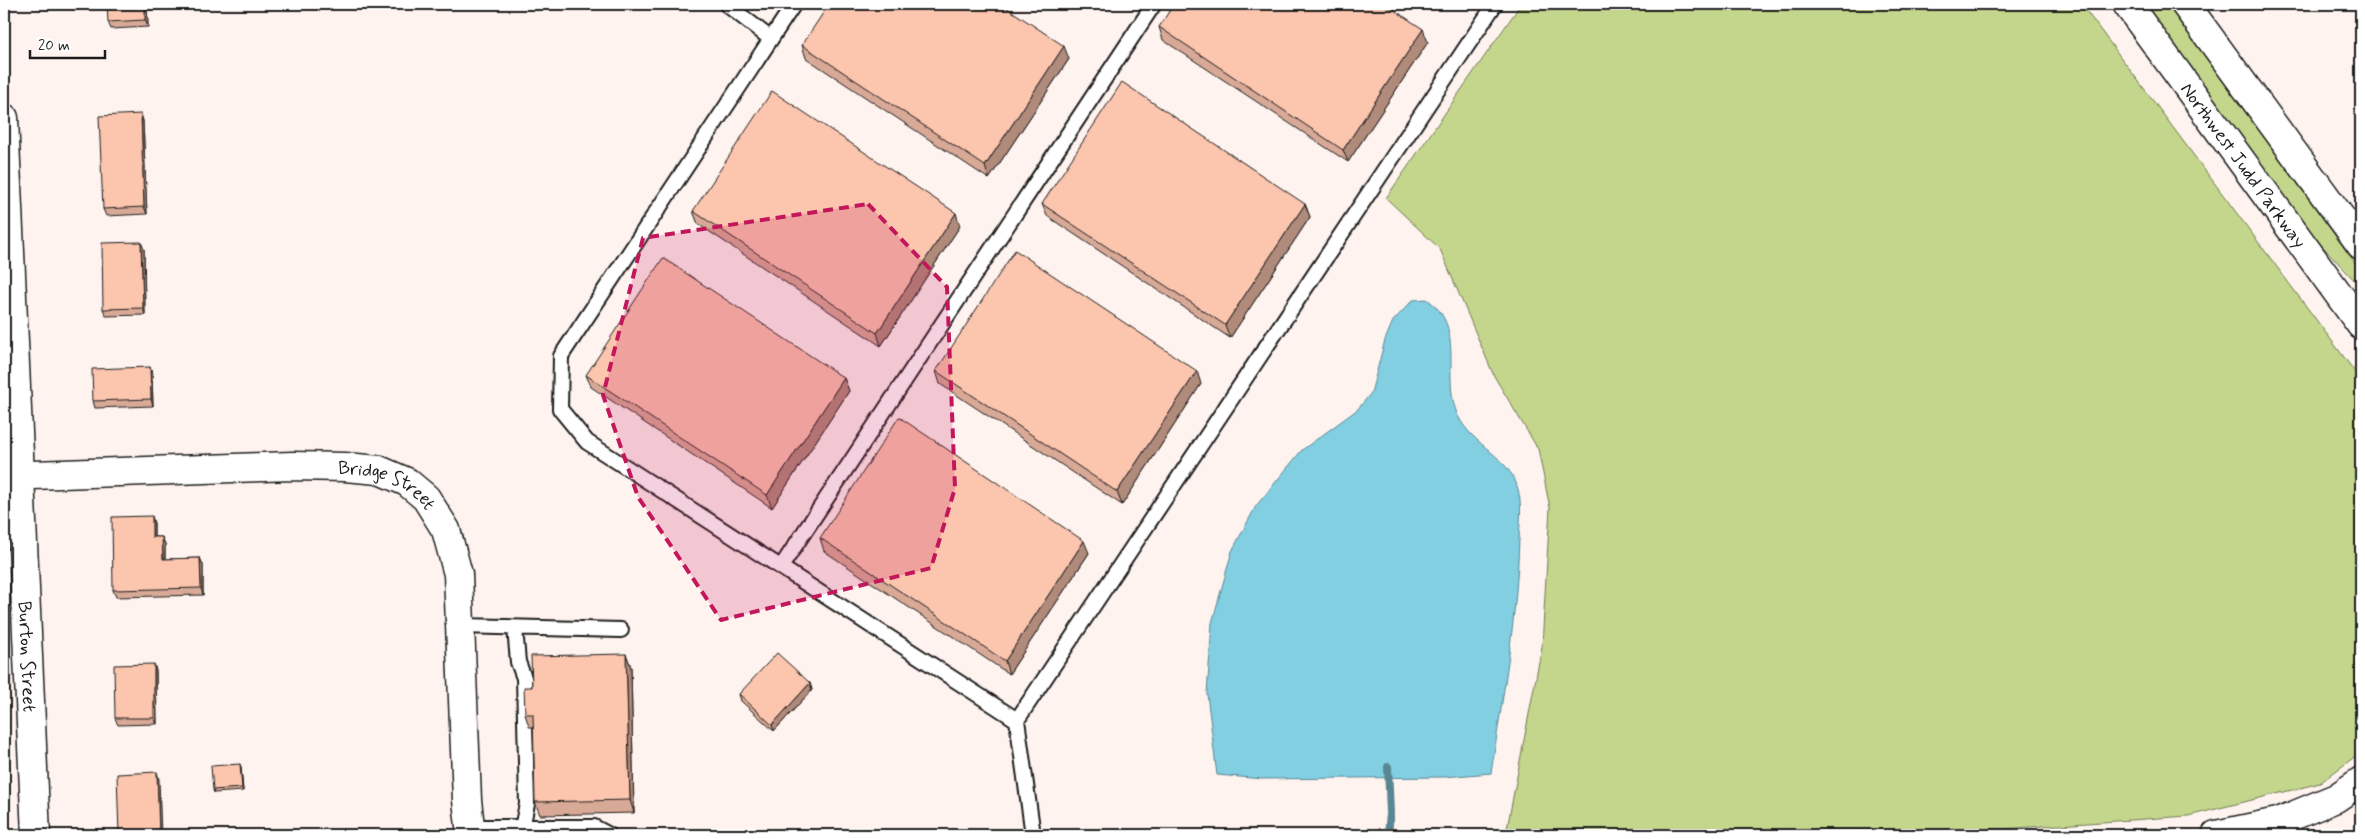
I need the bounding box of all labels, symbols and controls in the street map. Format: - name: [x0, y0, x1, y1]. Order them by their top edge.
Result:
- scale bar: [30, 28, 105, 60]
- text: 20 m: [38, 36, 70, 56]
- street label: Northwest Judd Parkway: [2174, 78, 2312, 254]
- street label: Bridge Street: [338, 456, 441, 515]
- street label: Burton Street: [12, 600, 41, 713]

